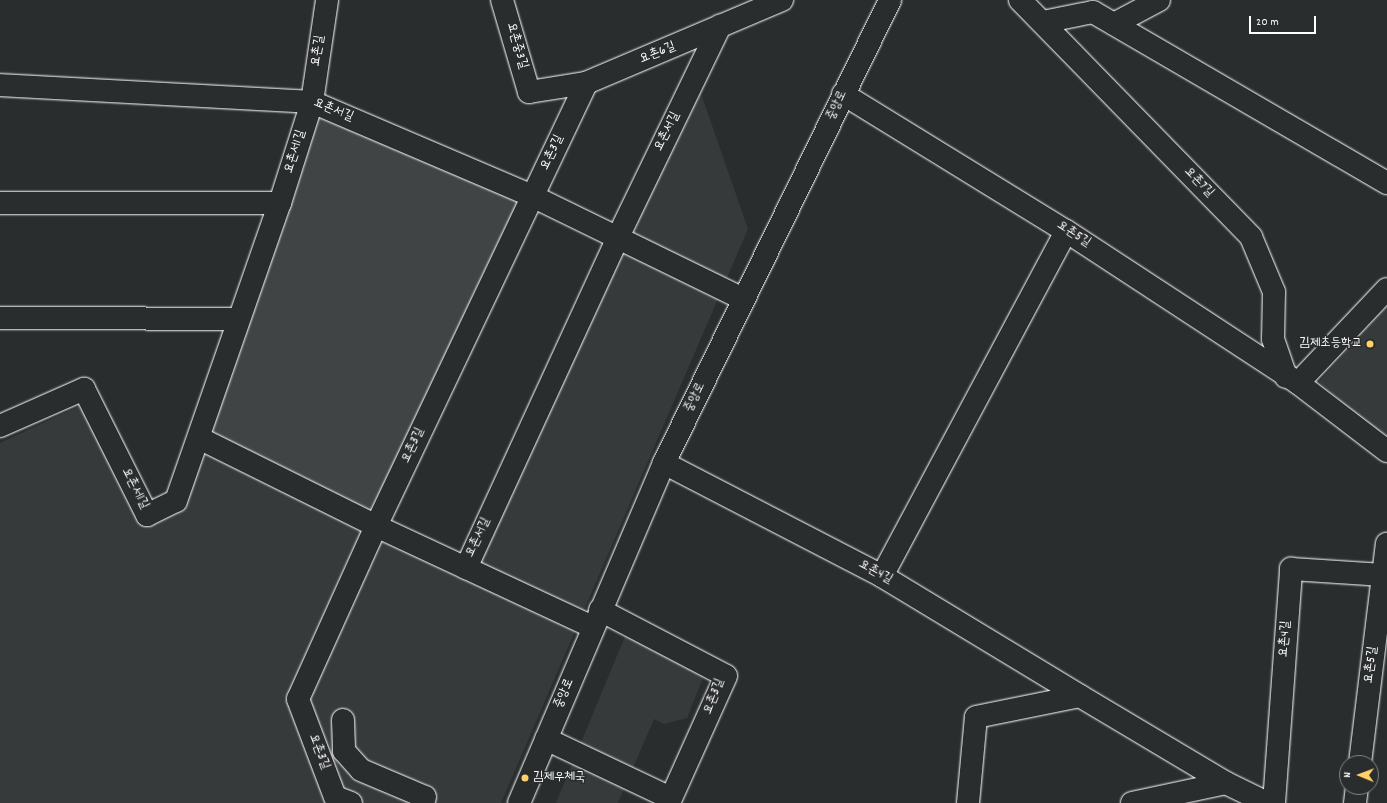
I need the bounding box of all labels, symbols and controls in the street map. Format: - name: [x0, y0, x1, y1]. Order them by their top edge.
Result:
- scale bar: [1251, 8, 1318, 34]
- text: 20 m: [1256, 14, 1279, 31]
- street label: 요촌중3길: [502, 21, 530, 71]
- street label: 요촌길: [309, 34, 329, 68]
- street label: 요촌6길: [638, 40, 678, 68]
- street label: 중앙로: [824, 88, 852, 124]
- street label: 요촌서길: [311, 96, 355, 126]
- street label: 요촌서길: [652, 110, 684, 154]
- street label: 요촌서1길: [282, 128, 310, 176]
- street label: 요촌3길: [538, 133, 568, 173]
- street label: 요촌7길: [1180, 165, 1216, 201]
- street label: 요촌5길: [1053, 218, 1093, 252]
- place label: 김제초등학교: [1299, 336, 1362, 352]
- marker: 김제초등학교: [1365, 339, 1375, 349]
- street label: 중앙로: [682, 380, 710, 416]
- street label: 요촌3길: [399, 426, 429, 466]
- street label: 요촌서1길: [117, 466, 151, 512]
- street label: 요촌서길: [463, 516, 495, 560]
- street label: 요촌4길: [855, 557, 895, 589]
- street label: 요촌4길: [1277, 620, 1295, 658]
- street label: 요촌5길: [1362, 645, 1382, 685]
- street label: 중앙로: [552, 677, 578, 711]
- street label: 요촌3길: [701, 677, 729, 717]
- street label: 요촌3길: [304, 732, 332, 772]
- north arrow: [1339, 755, 1379, 795]
- place label: 김제우체국: [533, 770, 585, 786]
- text: N: [1340, 772, 1356, 778]
- marker: 김제우체국: [520, 773, 530, 783]

